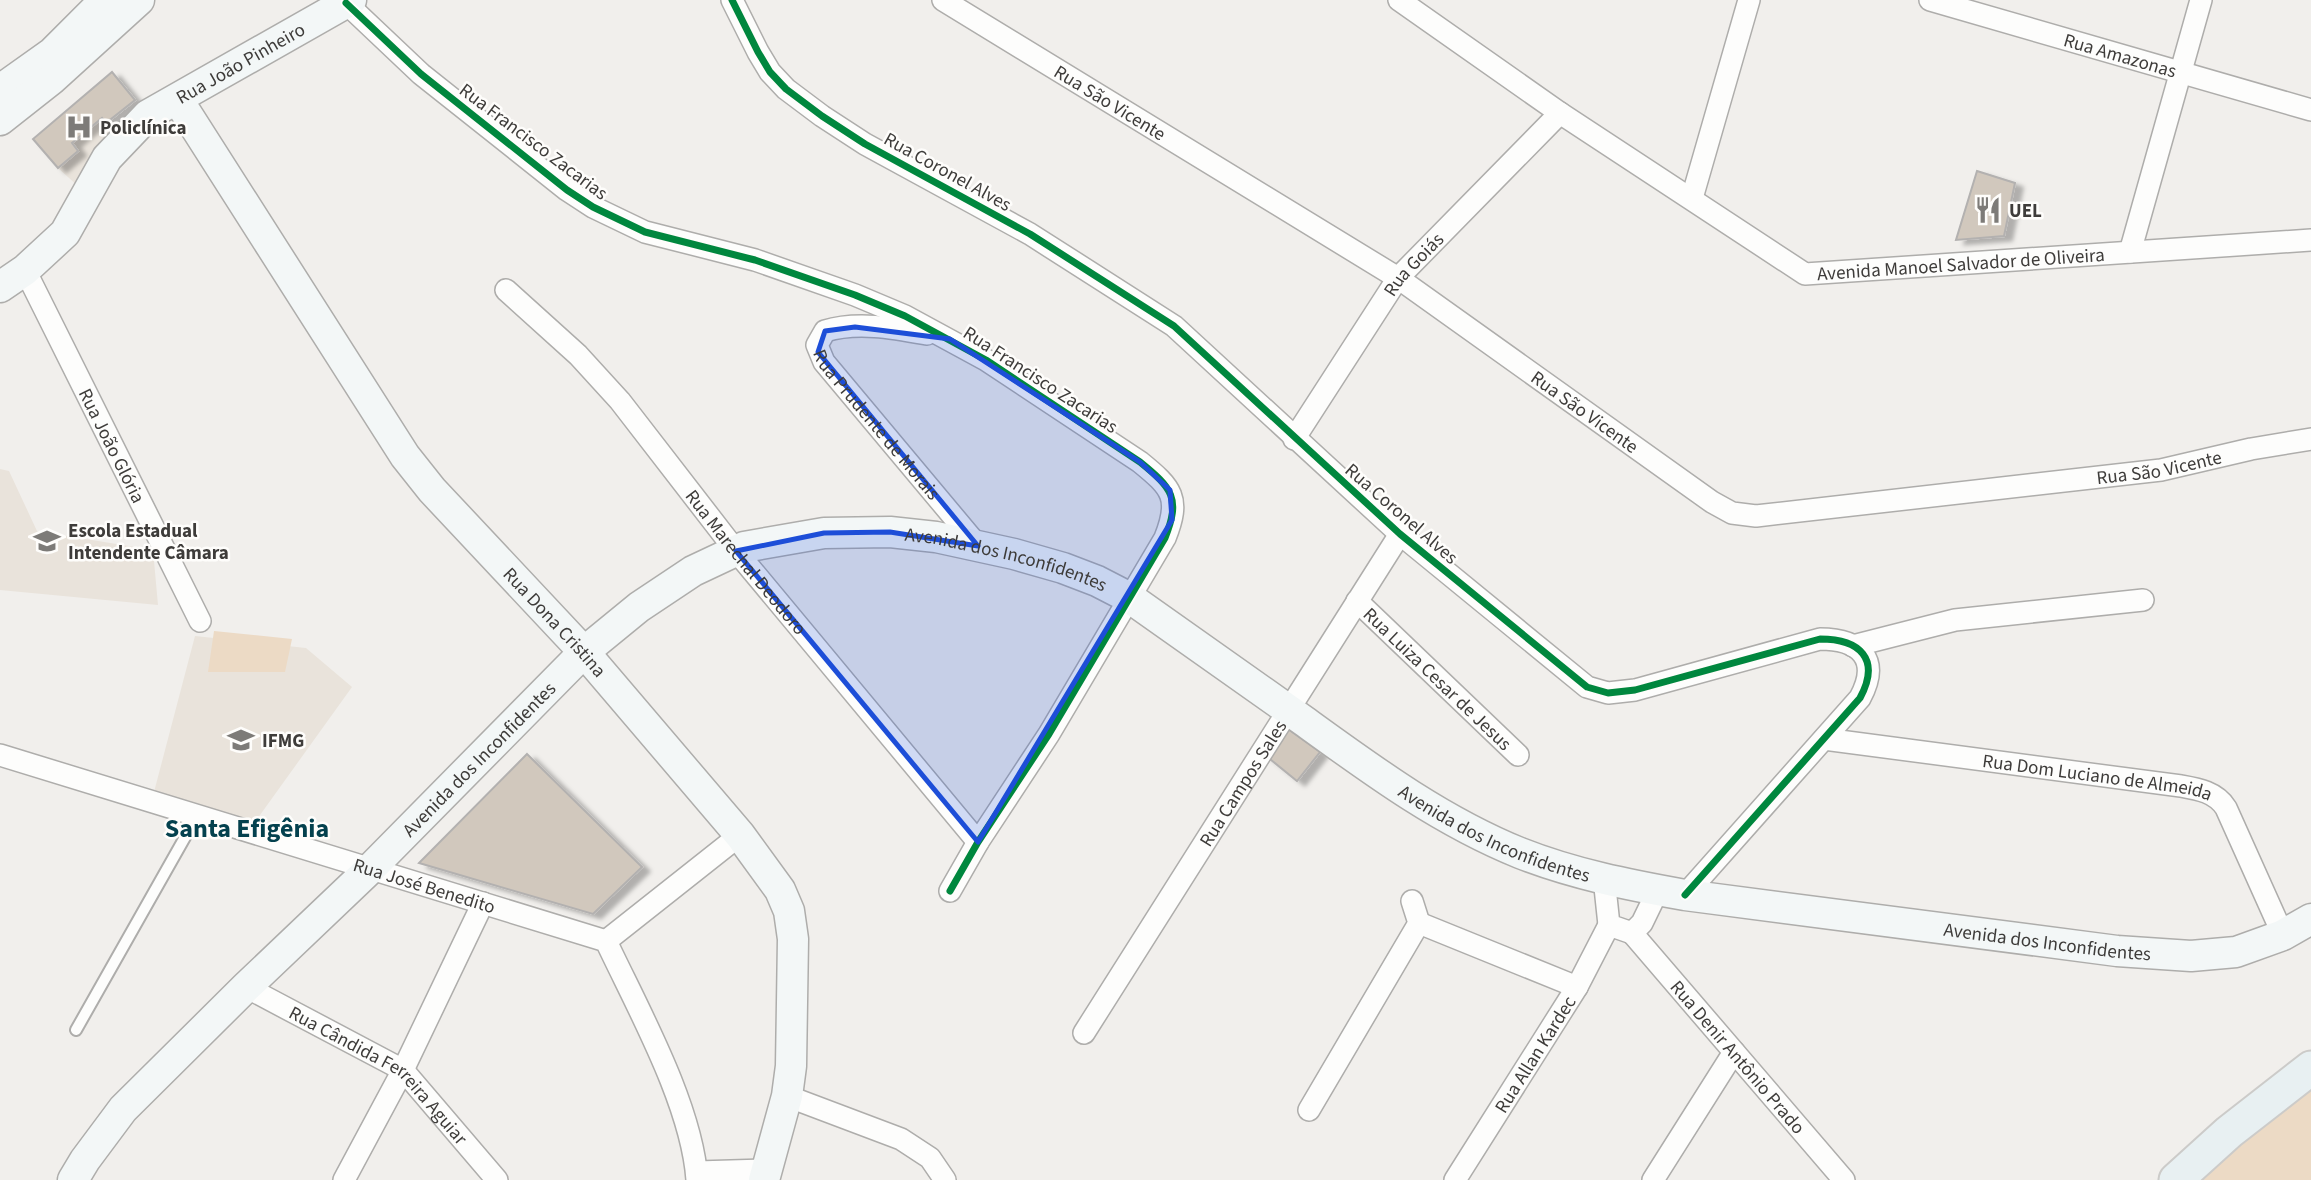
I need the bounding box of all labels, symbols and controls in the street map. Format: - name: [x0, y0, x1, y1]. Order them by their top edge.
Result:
- street label: Rua João Pinheiro: [171, 17, 310, 111]
- street label: Rua Amazonas: [2060, 27, 2179, 85]
- street label: Rua São Vicente: [1048, 59, 1171, 148]
- street label: Rua Francisco Zacarias: [453, 77, 613, 207]
- hospital icon: Policlínica: [64, 112, 94, 142]
- place label: Policlínica: [100, 115, 187, 142]
- street label: Rua Coronel Alves: [879, 126, 1016, 219]
- restaurant icon: UEL: [1973, 195, 2003, 225]
- place label: UEL: [2009, 198, 2042, 225]
- street label: Rua Goiás: [1378, 227, 1451, 302]
- street label: Avenida Manoel Salvador de Oliveira: [1816, 242, 2106, 288]
- street label: Rua Francisco Zacarias: [957, 320, 1123, 441]
- street label: Rua Prudente de Morais: [805, 346, 946, 506]
- street label: Rua São Vicente: [1525, 365, 1644, 460]
- street label: Rua João Glória: [71, 384, 151, 508]
- street label: Rua São Vicente: [2095, 444, 2225, 492]
- street label: Rua Coronel Alves: [1339, 457, 1464, 571]
- street label: Rua Marechal Deodoro: [678, 484, 812, 641]
- place label: Escola Estadual Intendente Câmara: [68, 518, 229, 567]
- street label: Avenida dos Inconfidentes: [903, 522, 1112, 599]
- school or university icon: Escola Estadual Intendente Câmara: [32, 526, 62, 556]
- street label: Rua Dona Cristina: [496, 562, 612, 684]
- street label: Rua Luiza Cesar de Jesus: [1357, 602, 1517, 757]
- street label: Avenida dos Inconfidentes: [397, 676, 563, 844]
- street label: Rua Campos Sales: [1193, 715, 1294, 852]
- school or university icon: IFMG: [226, 725, 256, 755]
- place label: IFMG: [262, 728, 304, 755]
- street label: Rua Dom Luciano de Almeida: [1981, 748, 2216, 808]
- street label: Avenida dos Inconfidentes: [1393, 779, 1593, 890]
- district label: Santa Efigênia: [165, 810, 329, 847]
- street label: Rua José Benedito: [350, 852, 498, 921]
- street label: Avenida dos Inconfidentes: [1942, 917, 2152, 968]
- street label: Rua Denir Antônio Prado: [1663, 975, 1811, 1140]
- street label: Rua Allan Kardec: [1489, 991, 1583, 1119]
- street label: Rua Cândida Ferreira Aguiar: [284, 1000, 473, 1151]

